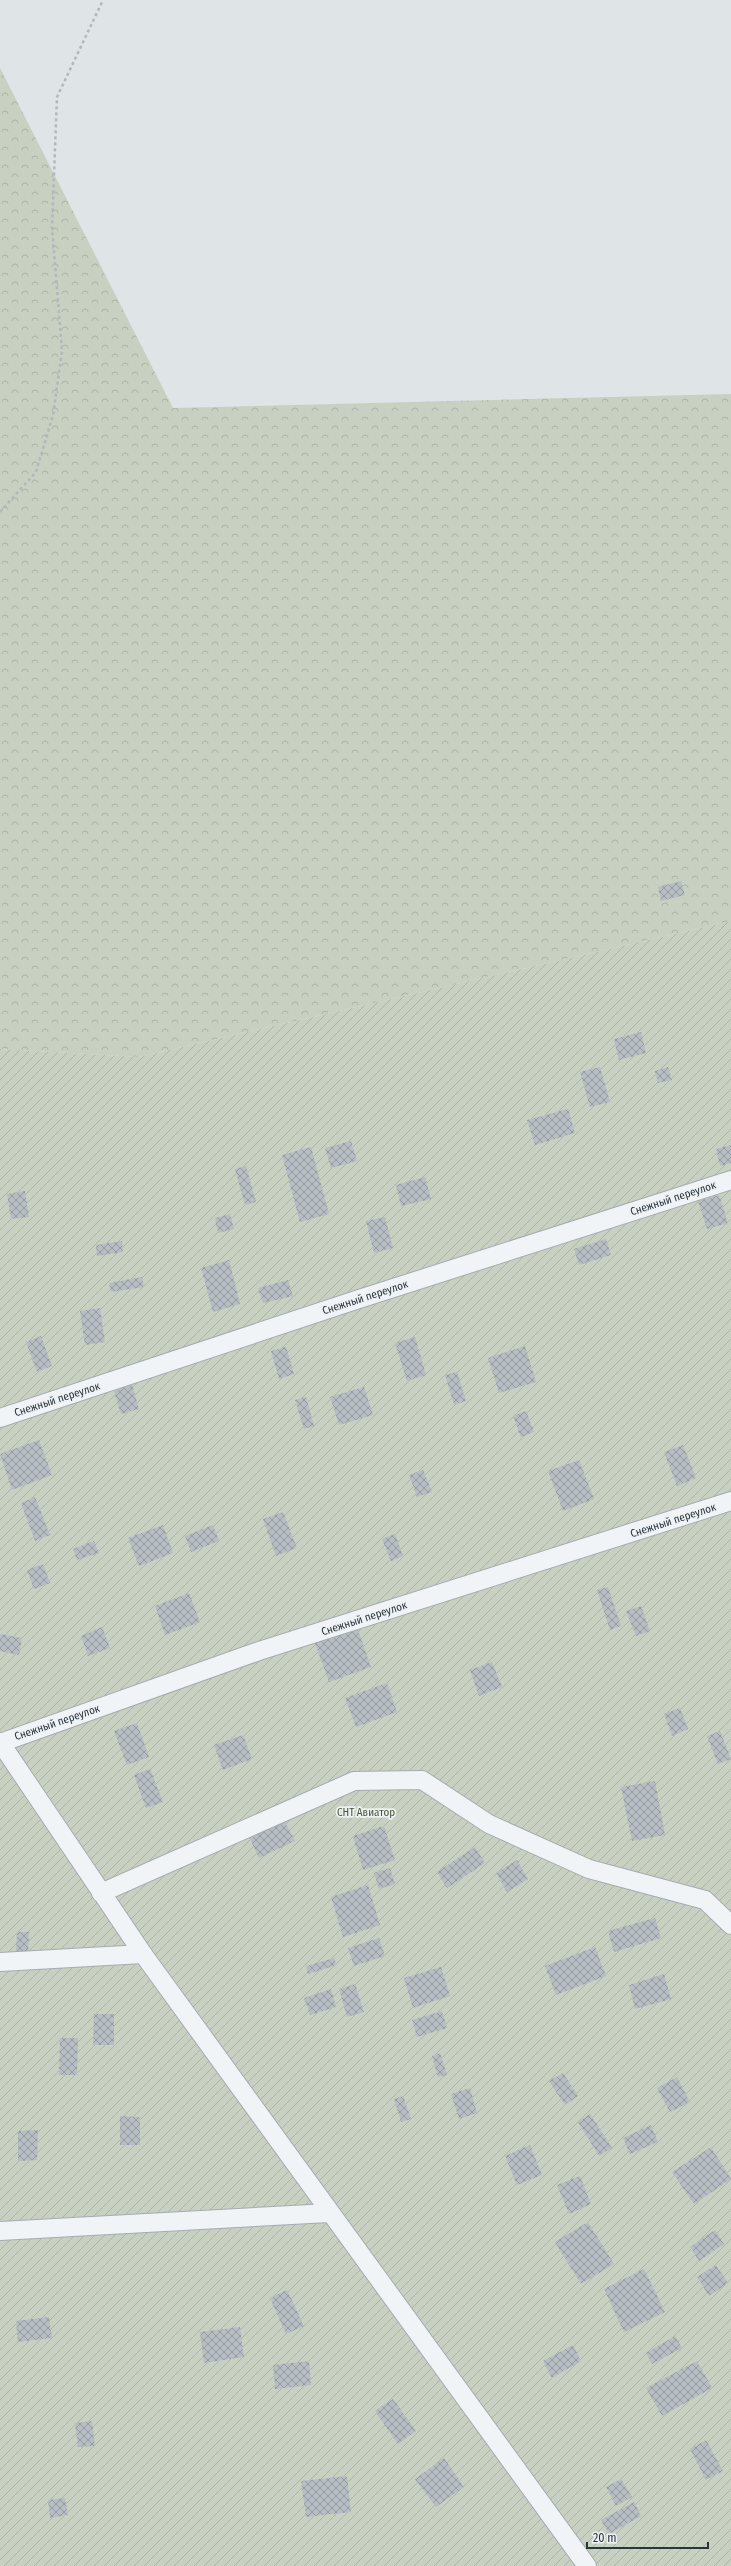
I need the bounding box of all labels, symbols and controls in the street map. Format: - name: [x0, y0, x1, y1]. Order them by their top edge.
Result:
- street label: Снежный переулок: [629, 1178, 718, 1218]
- street label: Снежный переулок: [321, 1277, 410, 1317]
- street label: Снежный переулок: [13, 1379, 102, 1419]
- street label: Снежный переулок: [629, 1500, 718, 1540]
- street label: Снежный переулок: [320, 1598, 409, 1638]
- street label: Снежный переулок: [13, 1702, 102, 1743]
- park label: СНТ Авиатор: [337, 1806, 395, 1819]
- scale bar: [587, 2524, 708, 2550]
- text: 20 m: [593, 2531, 617, 2545]

